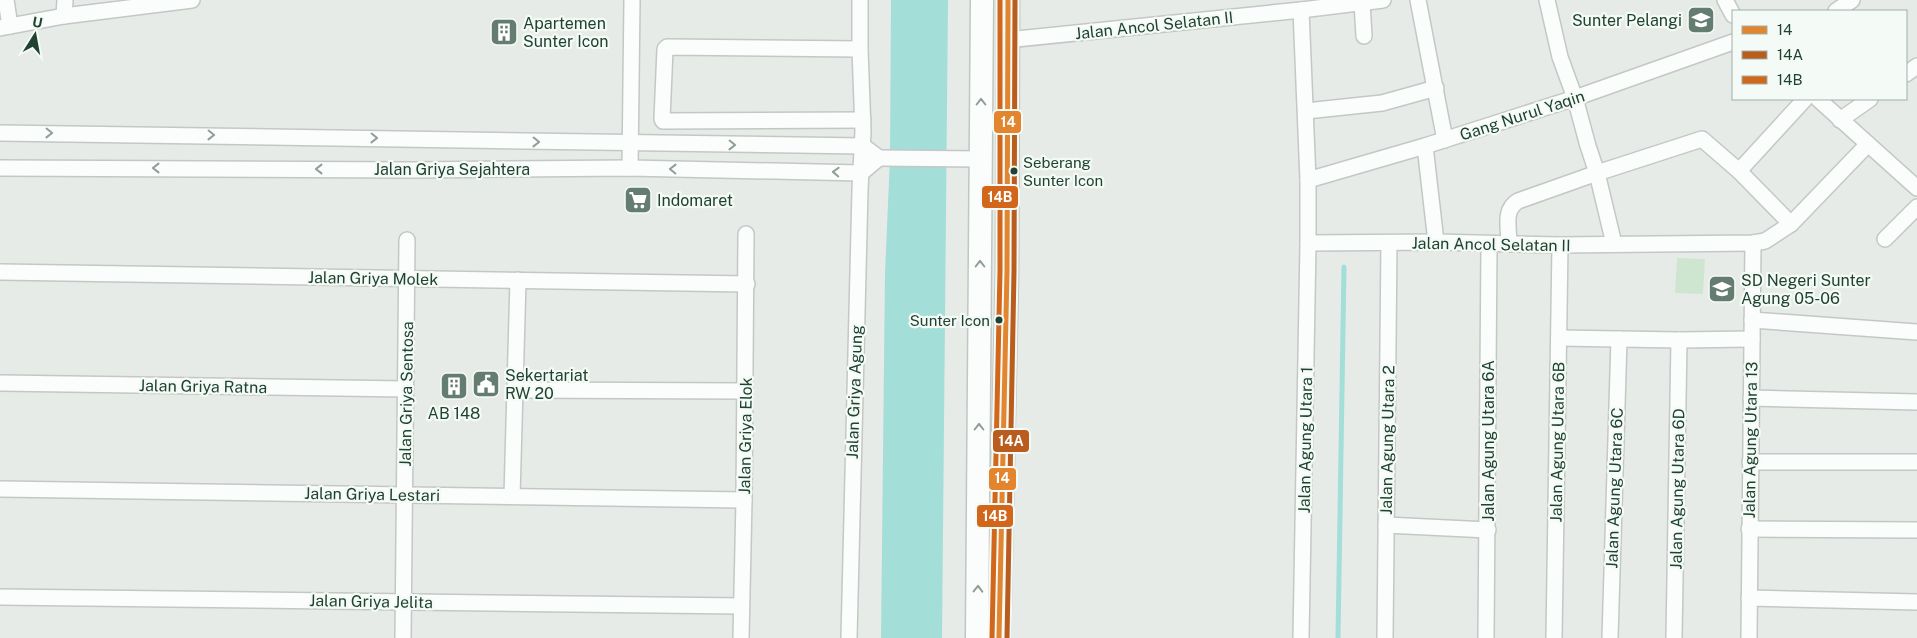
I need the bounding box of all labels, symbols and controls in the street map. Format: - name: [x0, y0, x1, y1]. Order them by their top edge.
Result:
- school or university icon: Sunter Pelangi: [1686, 5, 1716, 35]
- street label: Jalan Ancol Selatan II: [1074, 8, 1234, 43]
- north arrow: [10, 10, 60, 60]
- legend: [1732, 10, 1907, 100]
- place label: Sunter Pelangi: [1572, 11, 1682, 30]
- text: U: [31, 13, 44, 31]
- place label: Apartemen Sunter Icon: [523, 14, 609, 51]
- building icon: Apartemen Sunter Icon: [489, 17, 519, 47]
- text: 14: [1777, 21, 1793, 38]
- text: 14A: [1777, 46, 1804, 63]
- text: 14B: [1777, 71, 1803, 88]
- street label: Gang Nurul Yaqin: [1457, 86, 1587, 145]
- one-way arrow: [976, 98, 986, 106]
- line badge: 14: [993, 110, 1022, 134]
- text: 14: [1000, 114, 1016, 130]
- one-way arrow: [45, 128, 53, 138]
- one-way arrow: [208, 130, 215, 140]
- one-way arrow: [370, 133, 378, 144]
- one-way arrow: [532, 136, 540, 147]
- one-way arrow: [728, 139, 736, 150]
- place label: Seberang Sunter Icon: [1023, 154, 1103, 189]
- street label: Jalan Griya Sejahtera: [374, 160, 530, 179]
- one-way arrow: [152, 163, 160, 173]
- one-way arrow: [314, 164, 322, 174]
- one-way arrow: [669, 164, 676, 174]
- marker: Seberang Sunter Icon: [1009, 166, 1019, 176]
- one-way arrow: [831, 167, 839, 178]
- supermarket icon: Indomaret: [623, 185, 653, 215]
- line badge: 14B: [981, 185, 1019, 209]
- text: 14B: [988, 189, 1012, 205]
- place label: Indomaret: [657, 191, 733, 210]
- street label: Jalan Ancol Selatan II: [1411, 234, 1571, 255]
- one-way arrow: [975, 260, 985, 268]
- street label: Jalan Griya Molek: [308, 268, 438, 289]
- place label: SD Negeri Sunter Agung 05-06: [1741, 271, 1871, 308]
- school or university icon: SD Negeri Sunter Agung 05-06: [1707, 274, 1737, 304]
- place label: Sunter Icon: [910, 312, 990, 329]
- marker: Sunter Icon: [994, 315, 1004, 325]
- street label: Jalan Griya Sentosa: [396, 321, 417, 467]
- street label: Jalan Griya Agung: [843, 325, 866, 459]
- street label: Jalan Agung Utara 6A: [1479, 360, 1498, 522]
- street label: Jalan Agung Utara 6B: [1547, 361, 1568, 523]
- street label: Jalan Agung Utara 13: [1740, 361, 1761, 519]
- street label: Jalan Agung Utara 2: [1377, 365, 1398, 515]
- place label: Sekertariat RW 20: [505, 366, 588, 403]
- street label: Jalan Agung Utara 1: [1295, 366, 1316, 514]
- public building icon: Sekertariat RW 20: [471, 369, 501, 399]
- building icon: AB 148: [439, 371, 469, 401]
- street label: Jalan Griya Ratna: [139, 376, 267, 397]
- street label: Jalan Griya Elok: [735, 377, 756, 495]
- place label: AB 148: [428, 404, 480, 423]
- street label: Jalan Agung Utara 6C: [1602, 407, 1627, 569]
- street label: Jalan Agung Utara 6D: [1667, 408, 1688, 570]
- one-way arrow: [974, 423, 985, 431]
- line badge: 14A: [992, 429, 1030, 453]
- text: 14A: [998, 433, 1024, 449]
- line badge: 14: [988, 467, 1017, 491]
- text: 14: [994, 470, 1010, 486]
- street label: Jalan Griya Lestari: [304, 484, 440, 505]
- line badge: 14B: [976, 504, 1014, 528]
- text: 14B: [983, 508, 1007, 524]
- one-way arrow: [973, 585, 983, 593]
- street label: Jalan Griya Jelita: [309, 591, 433, 612]

